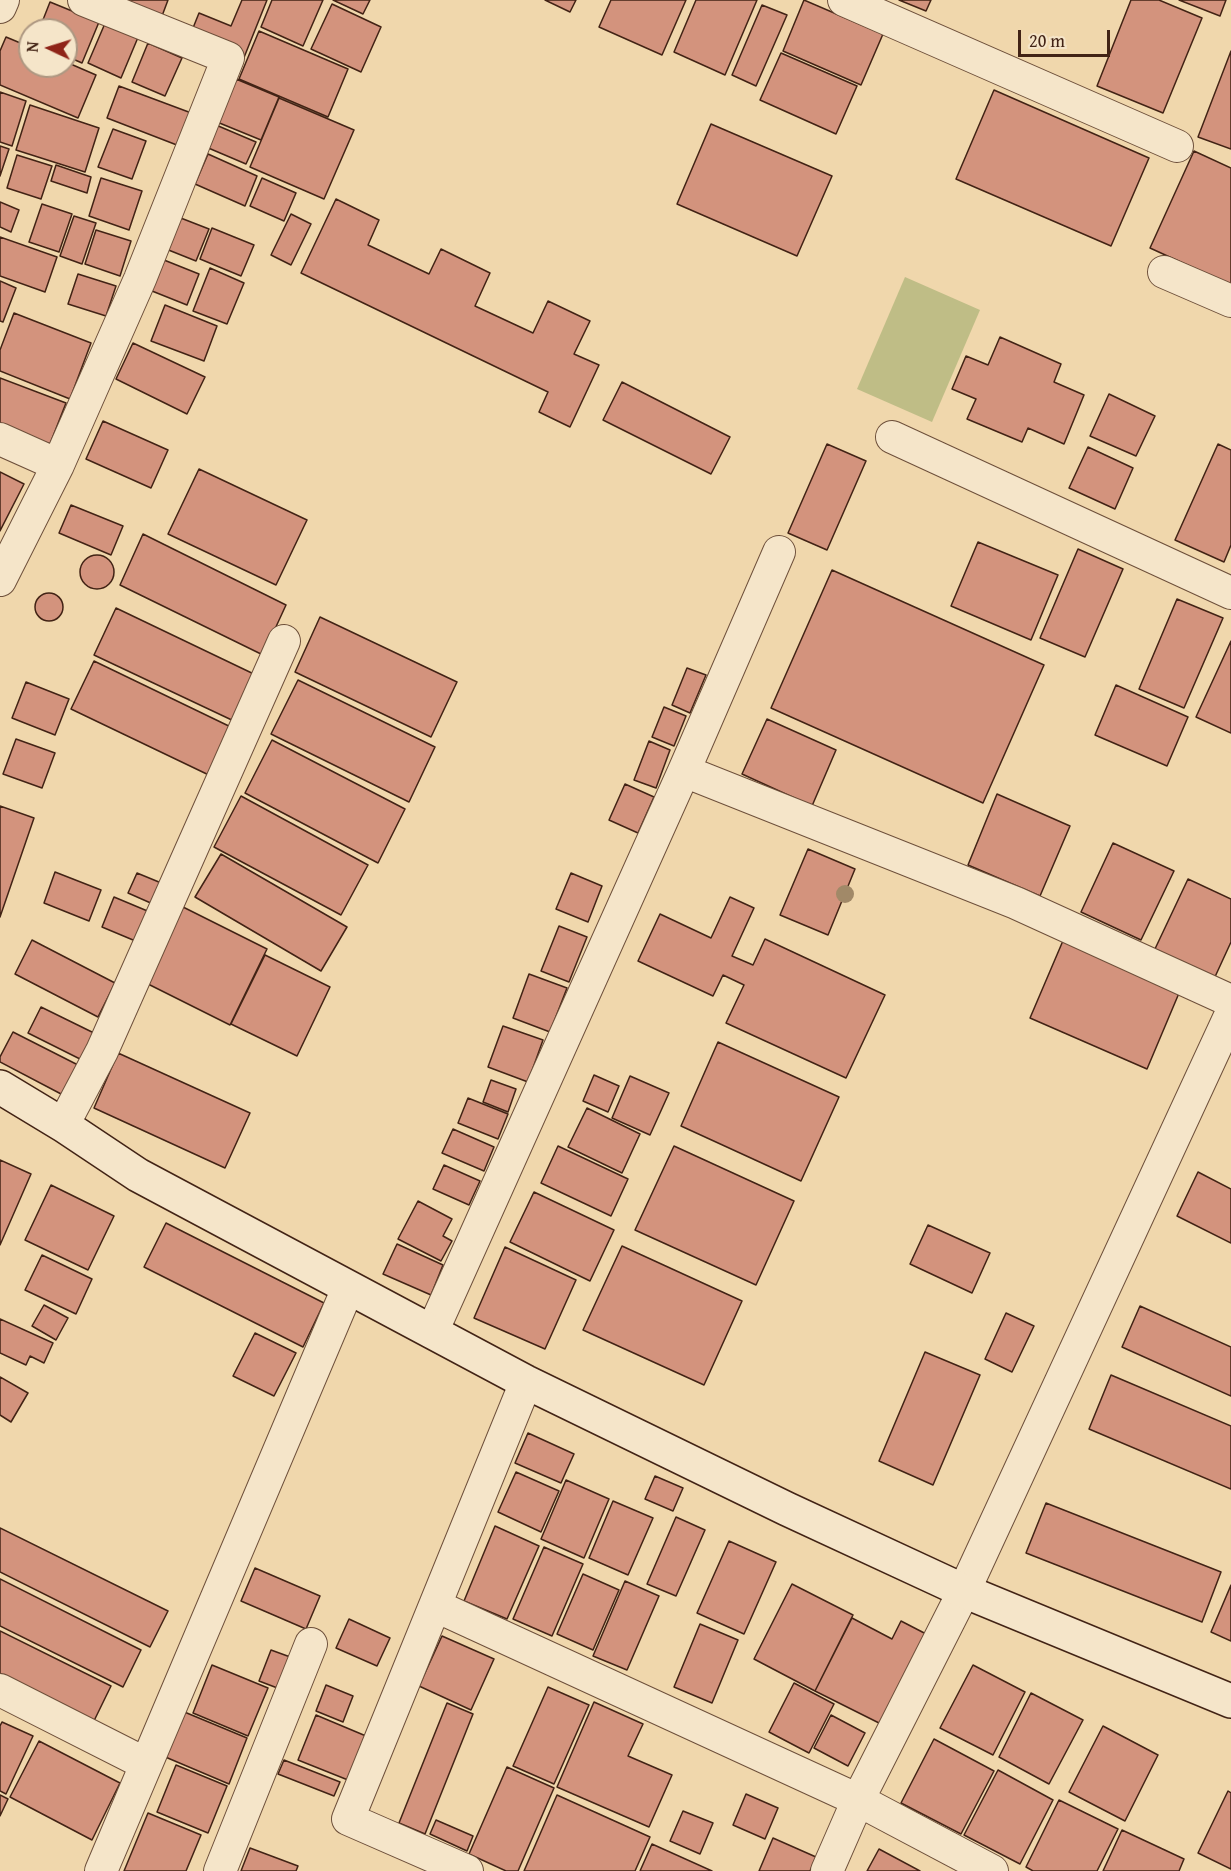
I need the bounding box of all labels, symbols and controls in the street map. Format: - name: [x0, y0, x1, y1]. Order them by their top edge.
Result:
- north arrow: [18, 18, 78, 78]
- scale bar: [1021, 18, 1112, 56]
- text: 20 m: [1029, 27, 1065, 54]
- text: N: [20, 41, 44, 53]

